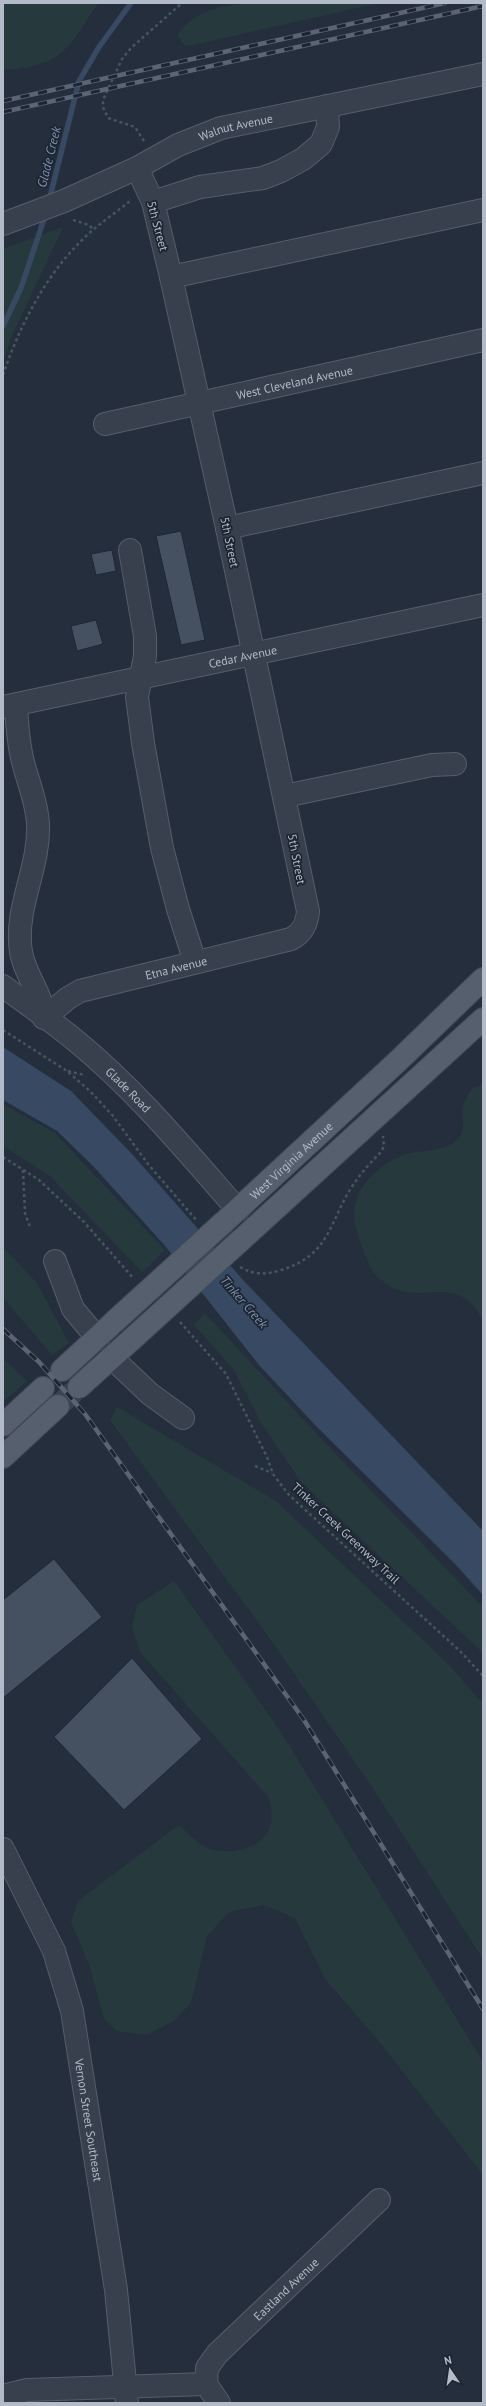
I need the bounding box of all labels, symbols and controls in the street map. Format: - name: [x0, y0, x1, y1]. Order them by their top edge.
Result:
- street label: Walnut Avenue: [196, 110, 274, 144]
- water label: Glade Creek: [33, 124, 65, 189]
- street label: 5th Street: [144, 199, 172, 253]
- street label: West Cleveland Avenue: [235, 362, 354, 402]
- street label: 5th Street: [217, 515, 243, 569]
- street label: Cedar Avenue: [207, 642, 278, 671]
- street label: 5th Street: [285, 833, 309, 885]
- street label: Etna Avenue: [143, 952, 209, 982]
- street label: Glade Road: [103, 1064, 155, 1115]
- street label: West Virginia Avenue: [246, 1118, 335, 1202]
- water label: Tinker Creek: [216, 1272, 272, 1333]
- street label: Tinker Creek Greenway Trail: [289, 1479, 403, 1587]
- street label: Vernon Street Southeast: [72, 2056, 106, 2182]
- street label: Eastland Avenue: [250, 2254, 321, 2323]
- north arrow: [430, 2350, 470, 2390]
- text: N: [443, 2353, 453, 2368]

